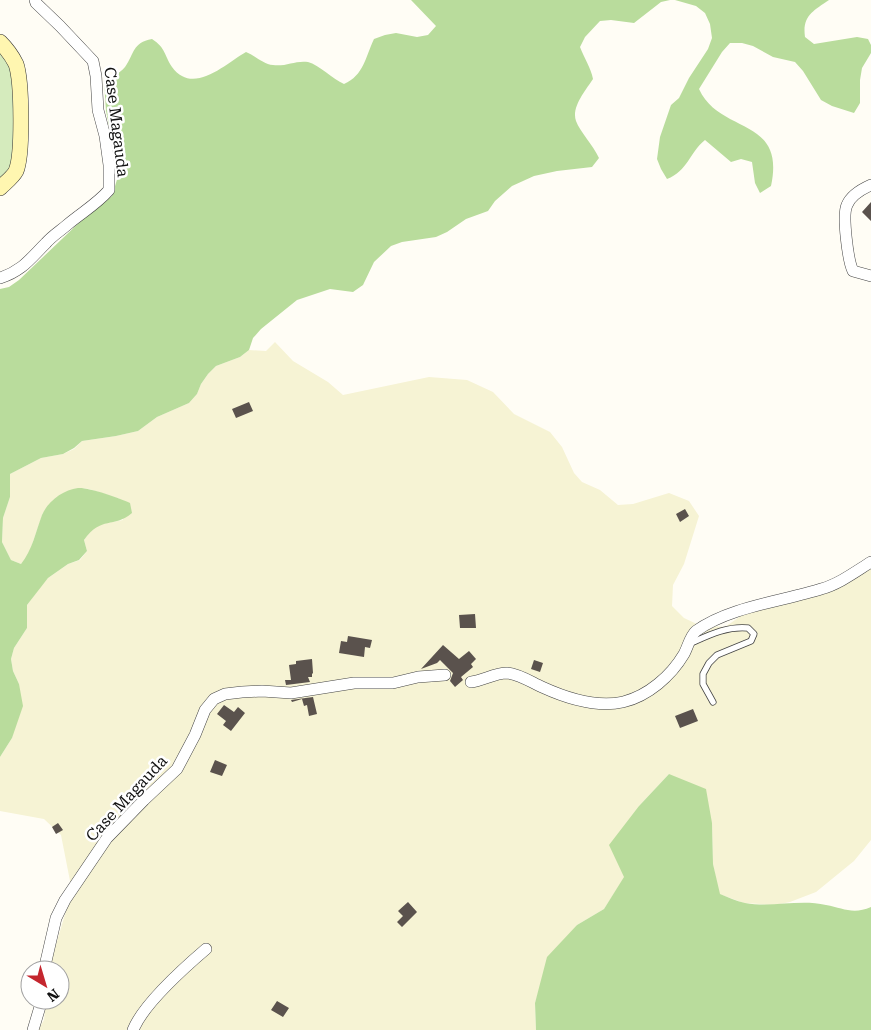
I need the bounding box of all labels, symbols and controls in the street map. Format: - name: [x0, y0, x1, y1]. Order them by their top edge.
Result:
- street label: Case Magauda: [100, 66, 133, 178]
- street label: Case Magauda: [82, 751, 171, 845]
- north arrow: [20, 960, 70, 1010]
- text: N: [44, 986, 62, 1005]

